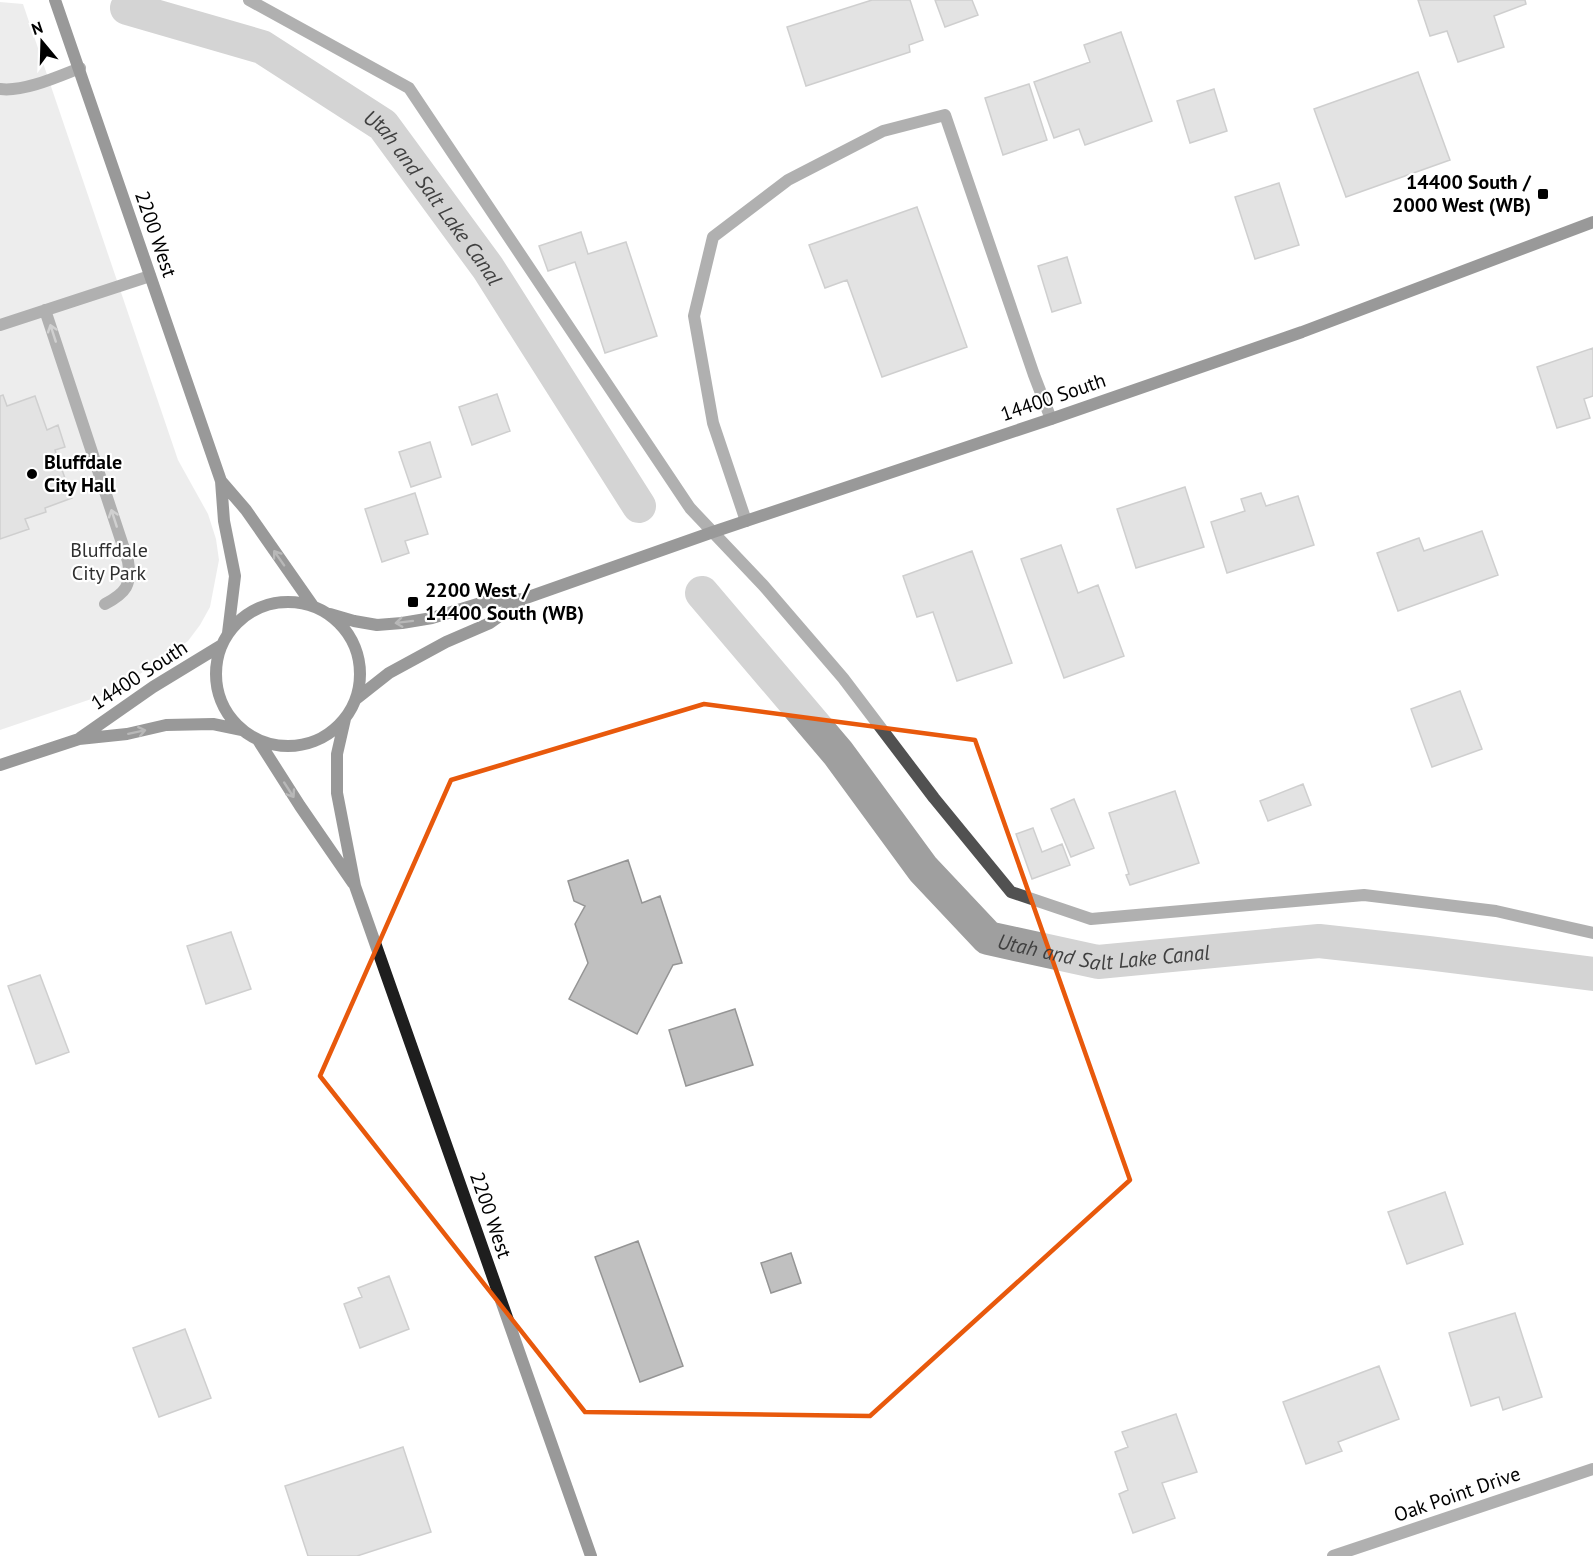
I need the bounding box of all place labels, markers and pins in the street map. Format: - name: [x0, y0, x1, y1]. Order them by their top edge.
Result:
- place label: 14400 South / 2000 West (WB): [1392, 169, 1532, 218]
- marker: 14400 South / 2000 West (WB): [1536, 187, 1550, 201]
- place label: Bluffdale City Hall: [44, 449, 122, 498]
- marker: Bluffdale City Hall: [25, 467, 39, 481]
- place label: 2200 West / 14400 South (WB): [425, 577, 584, 626]
- marker: 2200 West / 14400 South (WB): [406, 595, 420, 609]

